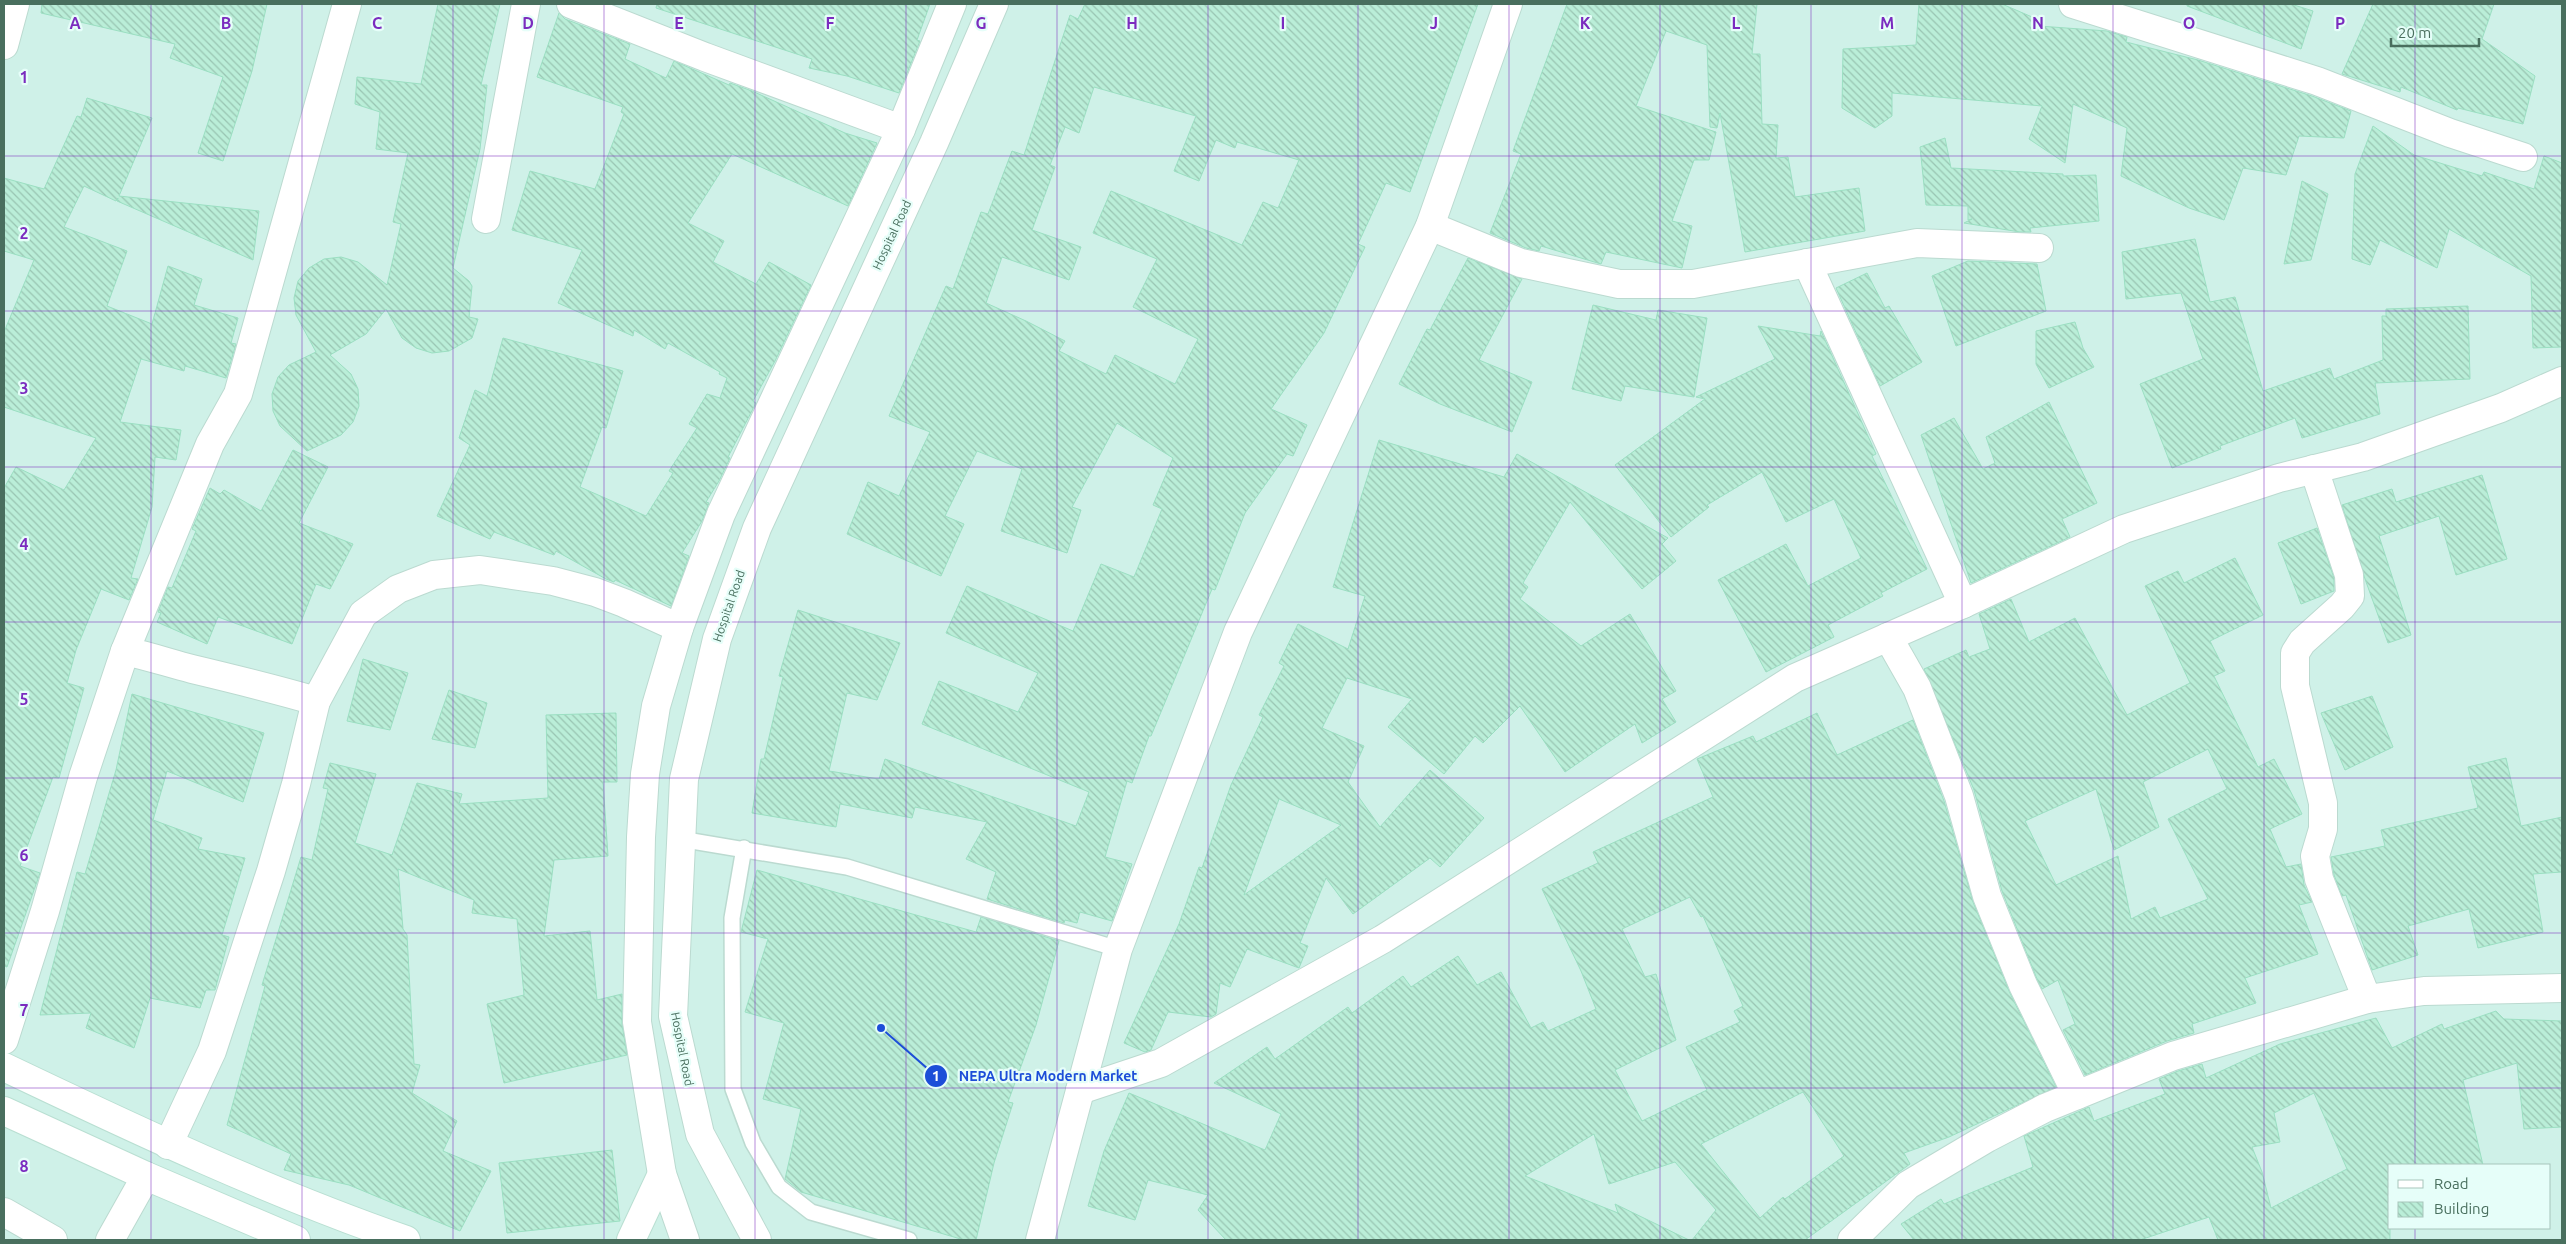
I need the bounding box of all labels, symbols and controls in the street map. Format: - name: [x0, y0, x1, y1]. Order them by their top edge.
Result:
- text: A: [69, 14, 81, 32]
- text: B: [221, 14, 231, 32]
- text: C: [372, 14, 382, 32]
- text: D: [522, 14, 534, 32]
- text: E: [674, 14, 684, 32]
- text: F: [826, 14, 835, 32]
- text: G: [975, 14, 987, 32]
- text: H: [1126, 14, 1138, 32]
- text: I: [1281, 14, 1285, 32]
- text: J: [1430, 14, 1438, 32]
- text: K: [1580, 14, 1591, 32]
- text: L: [1732, 14, 1741, 32]
- text: M: [1880, 14, 1894, 32]
- text: N: [2032, 14, 2044, 32]
- text: O: [2183, 14, 2195, 32]
- text: P: [2335, 14, 2345, 32]
- scale bar: [2391, 15, 2478, 47]
- text: 20 m: [2398, 24, 2431, 41]
- text: 1: [19, 68, 29, 86]
- street label: Hospital Road: [870, 198, 913, 272]
- text: 2: [19, 224, 29, 242]
- text: 3: [19, 379, 29, 397]
- text: 4: [19, 535, 29, 553]
- street label: Hospital Road: [710, 568, 747, 643]
- text: 5: [19, 690, 29, 708]
- text: 6: [19, 846, 29, 864]
- text: 7: [19, 1001, 29, 1019]
- street label: Hospital Road: [669, 1011, 696, 1087]
- callout: NEPA Ultra Modern Market: [924, 1061, 1147, 1090]
- text: 1: [932, 1067, 940, 1084]
- text: NEPA Ultra Modern Market: [959, 1068, 1137, 1084]
- text: 8: [19, 1157, 29, 1175]
- legend: [2388, 1164, 2551, 1229]
- text: Road: [2434, 1175, 2469, 1192]
- text: Building: [2434, 1200, 2489, 1217]

